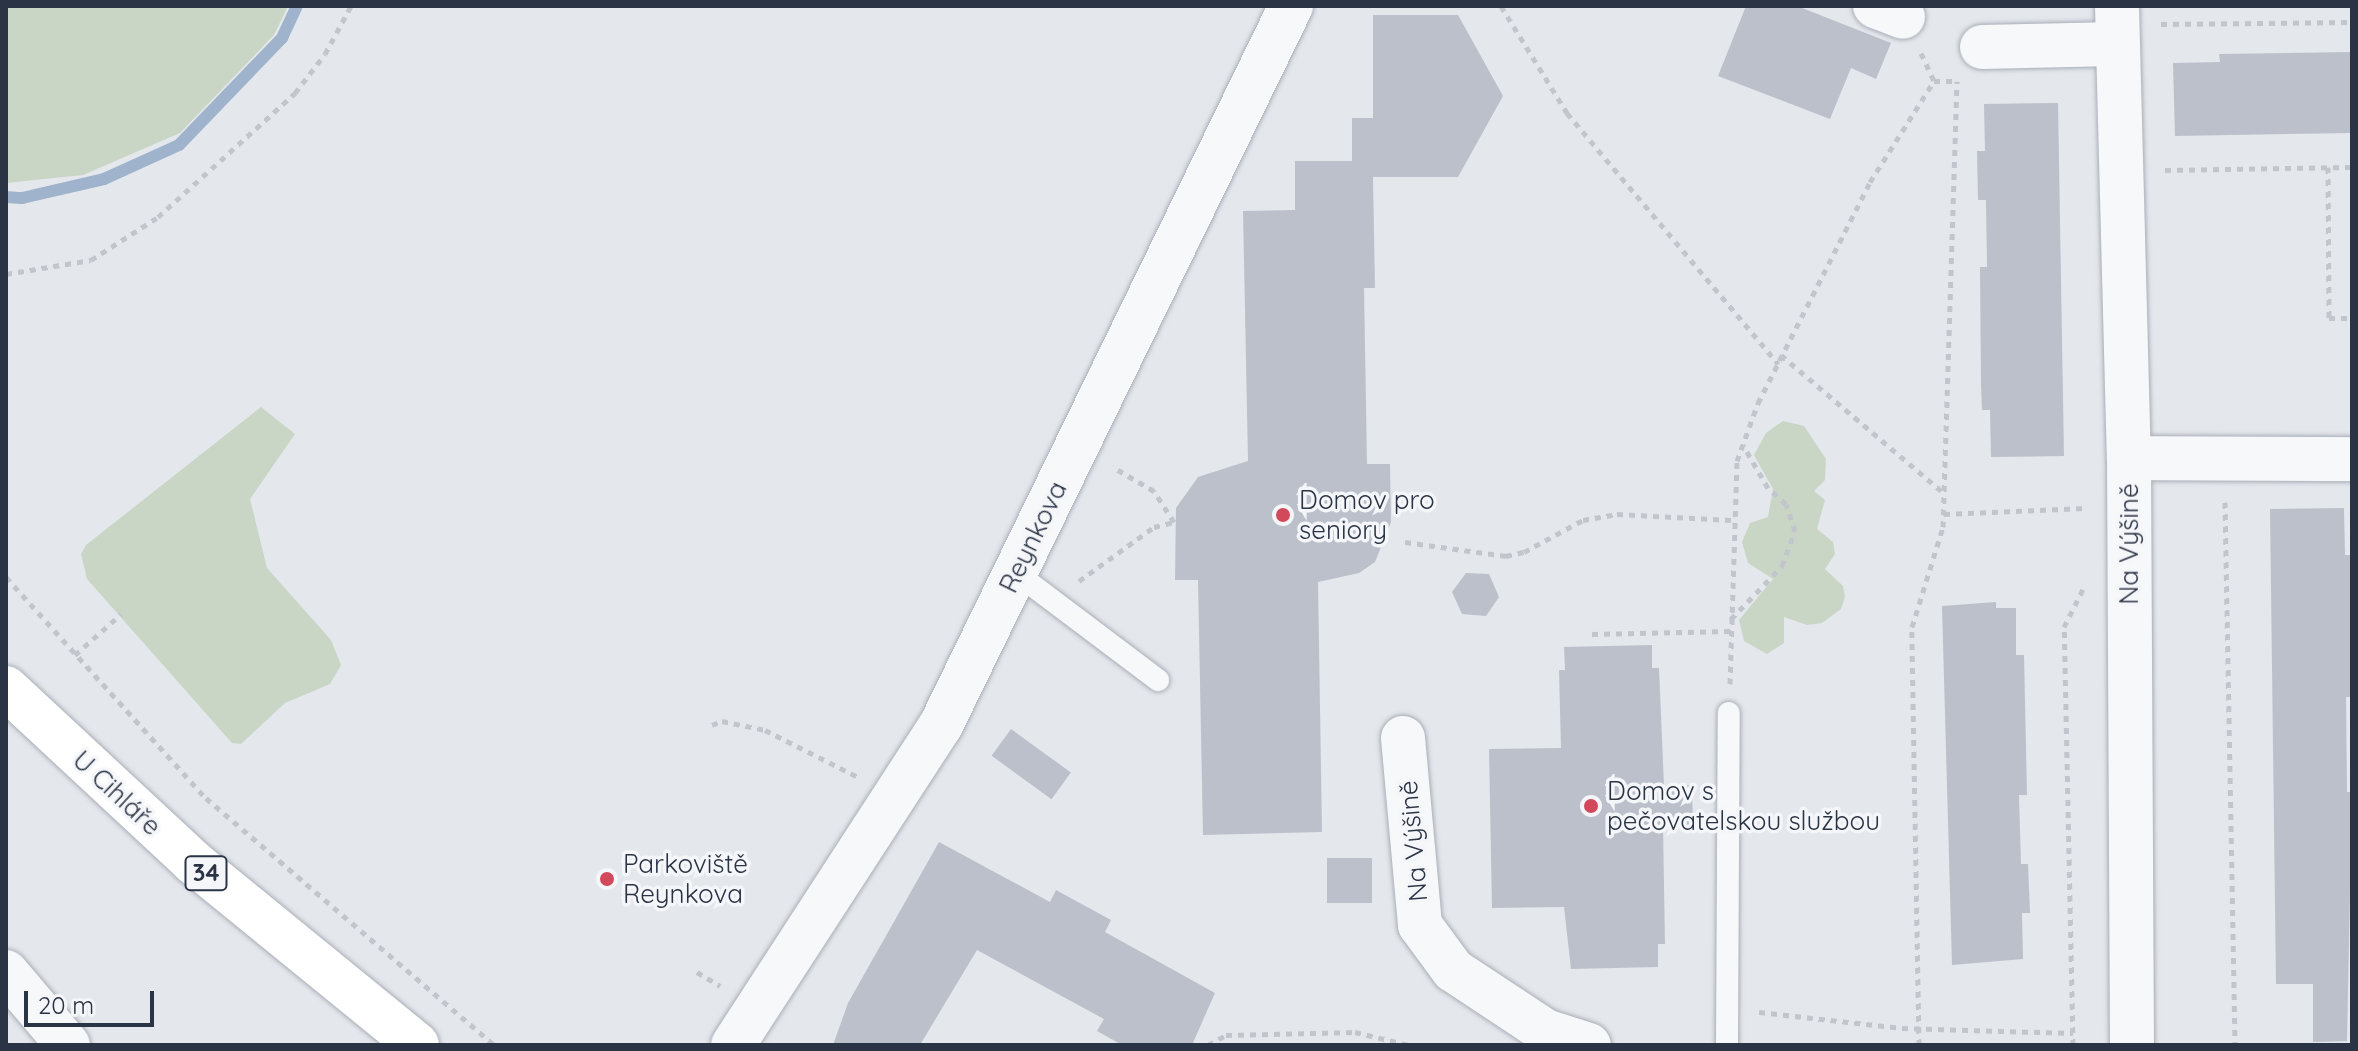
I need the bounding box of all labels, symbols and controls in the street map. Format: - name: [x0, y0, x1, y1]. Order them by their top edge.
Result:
- street label: Reynkova: [993, 476, 1073, 598]
- street label: Na Výšině: [2113, 483, 2145, 605]
- place label: Domov pro seniory: [1299, 484, 1435, 546]
- marker: Domov pro seniory: [1274, 506, 1292, 524]
- street label: U Cihláře: [66, 744, 168, 842]
- place label: Domov s pečovatelskou službou: [1607, 775, 1880, 836]
- street label: Na Výšině: [1392, 779, 1434, 903]
- marker: Domov s pečovatelskou službou: [1582, 797, 1600, 815]
- place label: Parkoviště Reynkova: [623, 848, 748, 910]
- road number: 34: [184, 853, 228, 893]
- marker: Parkoviště Reynkova: [598, 870, 616, 888]
- scale bar: [28, 975, 158, 1025]
- text: 20 m: [38, 990, 94, 1020]

